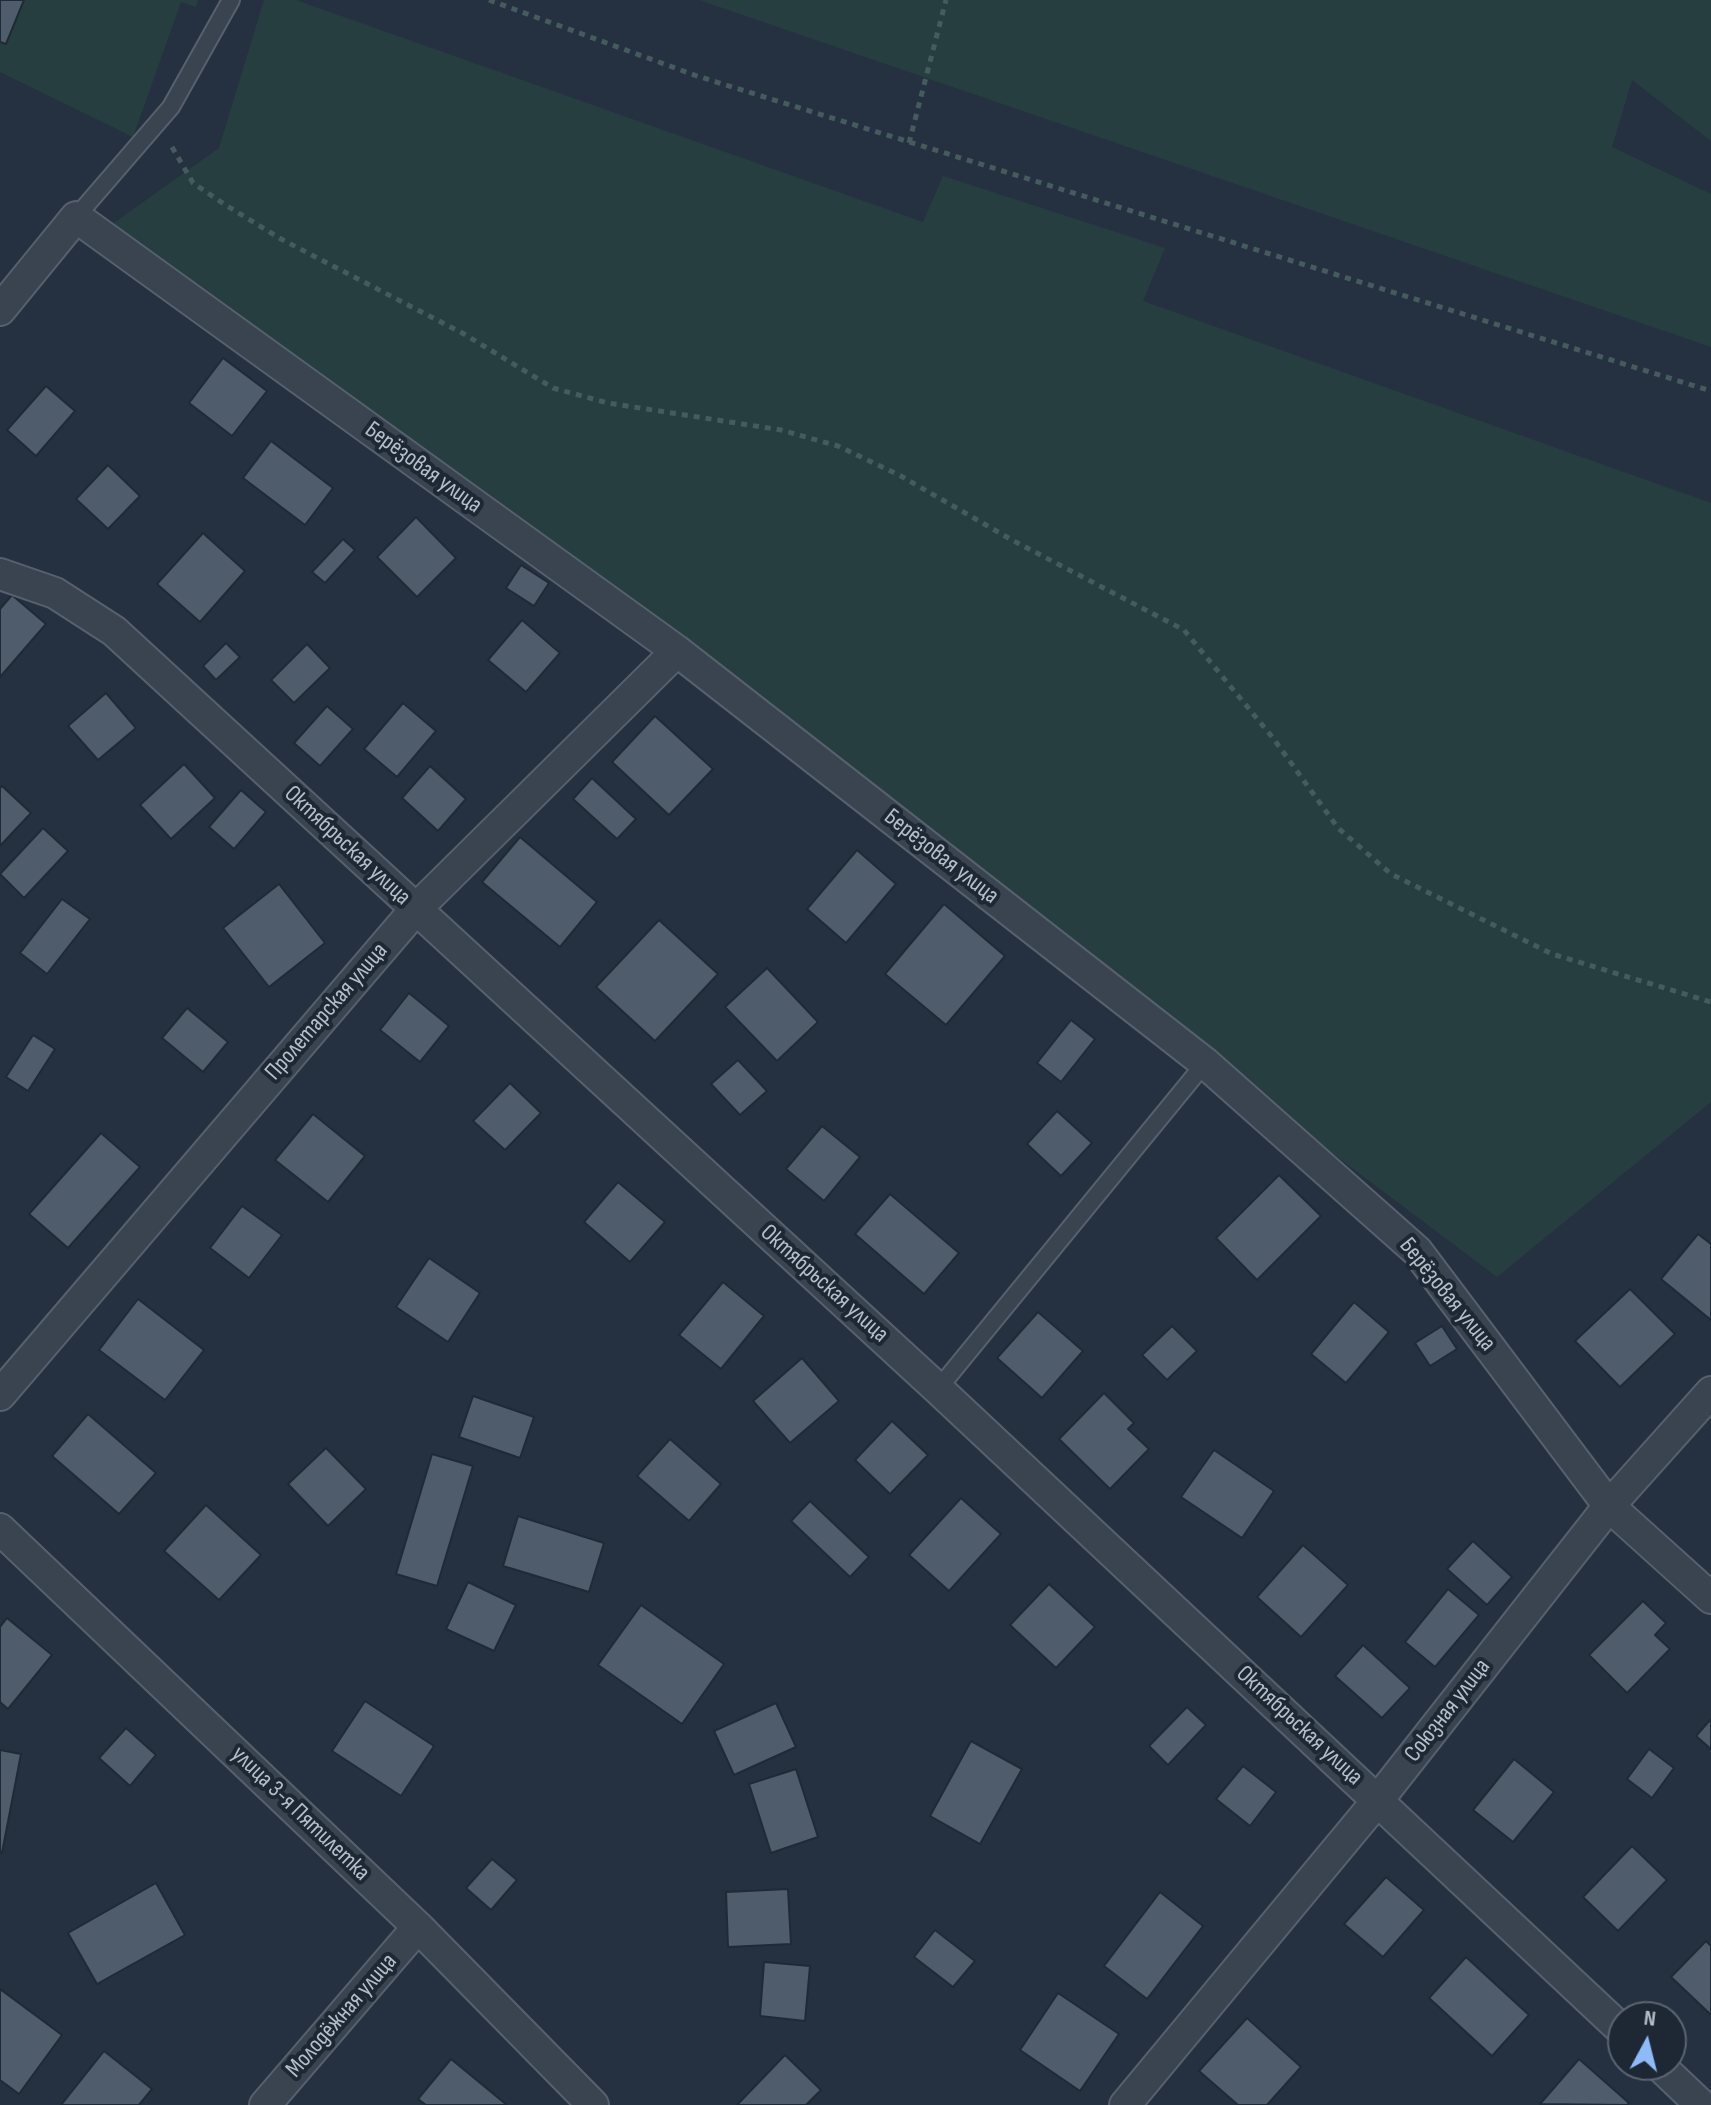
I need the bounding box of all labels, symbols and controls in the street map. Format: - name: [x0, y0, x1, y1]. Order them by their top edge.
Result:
- street label: Берёзовая улица: [359, 416, 487, 520]
- street label: Октябрьская улица: [278, 780, 416, 912]
- street label: Берёзовая улица: [878, 803, 1004, 911]
- street label: Пролетарская улица: [260, 937, 394, 1087]
- street label: Октябрьская улица: [754, 1219, 894, 1349]
- street label: Берёзовая улица: [1392, 1232, 1502, 1358]
- street label: Союзная улица: [1399, 1654, 1497, 1768]
- street label: Октябрьская улица: [1230, 1660, 1368, 1792]
- street label: улица 3-я Пятилетка: [225, 1741, 375, 1887]
- street label: Молодёжная улица: [280, 1948, 404, 2084]
- north arrow: [1607, 2001, 1687, 2081]
- text: N: [1642, 2005, 1657, 2033]

